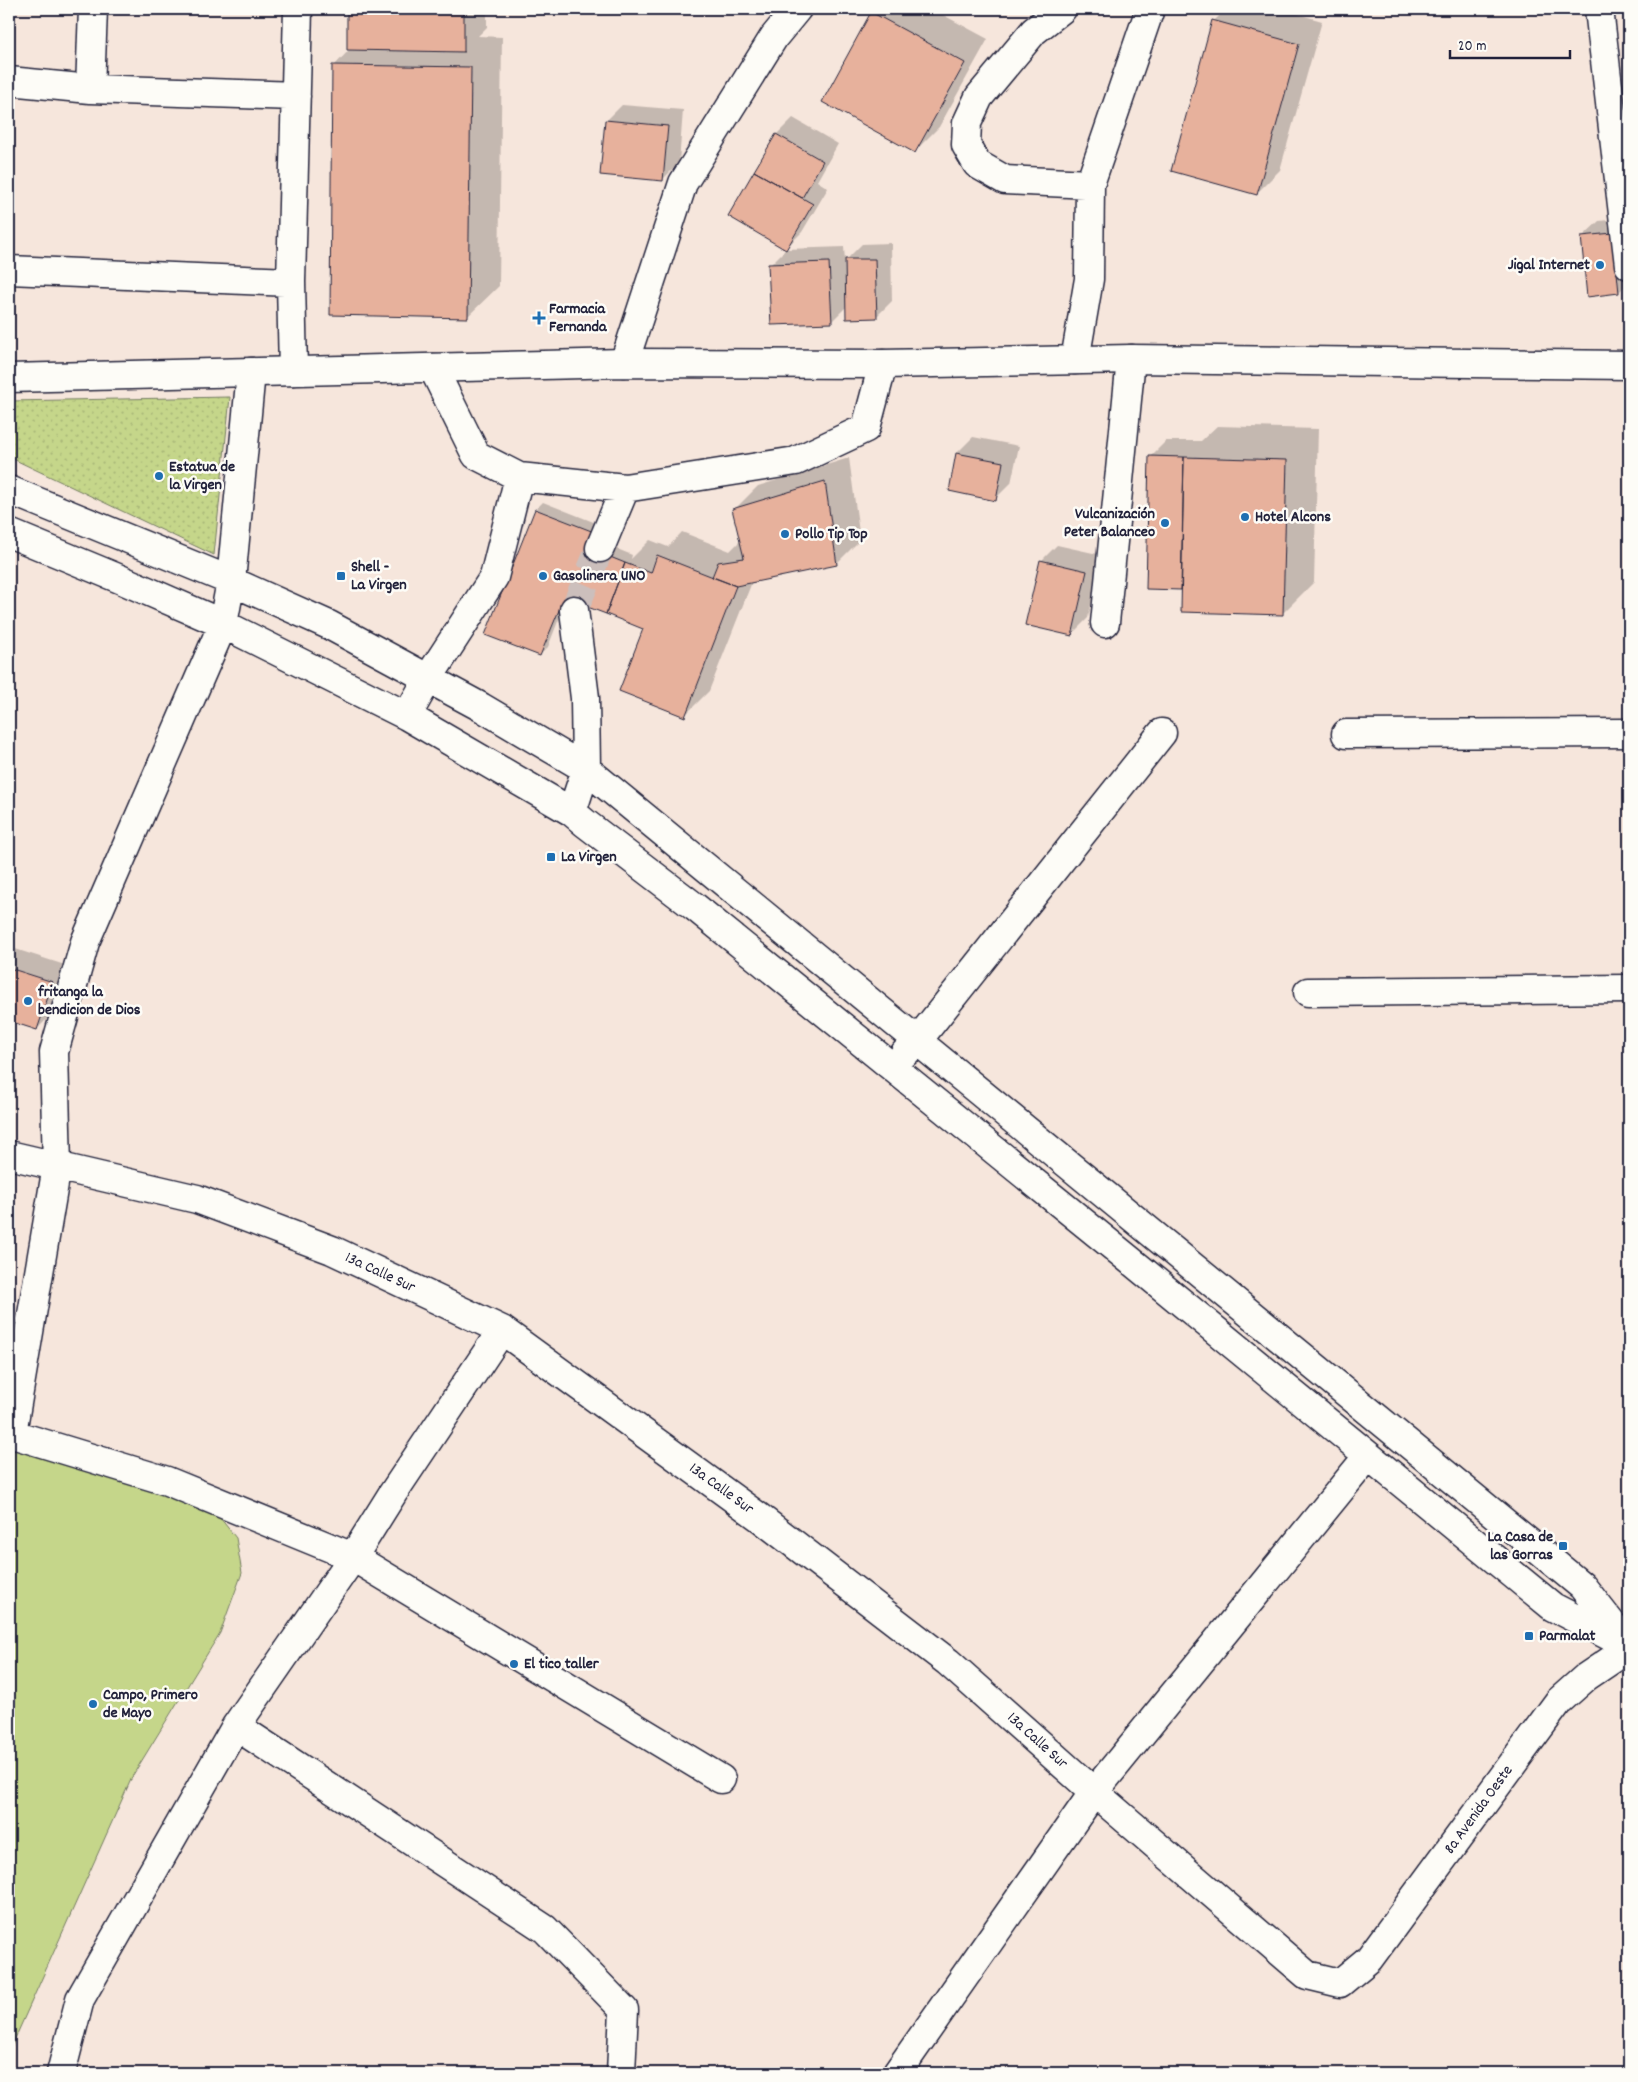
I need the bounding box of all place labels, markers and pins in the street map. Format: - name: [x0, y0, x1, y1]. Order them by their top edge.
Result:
- place label: Jigal Internet: [1508, 254, 1590, 277]
- marker: Jigal Internet: [1594, 259, 1606, 271]
- place label: Farmacia Fernanda: [549, 298, 608, 339]
- marker: Farmacia Fernanda: [533, 312, 545, 324]
- place label: Estatua de la Virgen: [169, 456, 235, 497]
- marker: Estatua de la Virgen: [153, 470, 165, 482]
- place label: Vulcanización Peter Balanceo: [1064, 503, 1155, 544]
- place label: Hotel Alcons: [1255, 506, 1331, 529]
- marker: Hotel Alcons: [1239, 511, 1251, 523]
- marker: Vulcanización Peter Balanceo: [1159, 517, 1171, 529]
- place label: Pollo Tip Top: [795, 523, 868, 546]
- marker: Pollo Tip Top: [779, 528, 791, 540]
- place label: Shell - La Virgen: [351, 556, 407, 597]
- place label: Gasolinera UNO: [553, 565, 646, 588]
- marker: Shell - La Virgen: [335, 570, 347, 582]
- marker: Gasolinera UNO: [537, 570, 549, 582]
- place label: La Virgen: [561, 846, 617, 869]
- marker: La Virgen: [545, 851, 557, 863]
- place label: fritanga la bendicion de Dios: [37, 981, 141, 1022]
- marker: fritanga la bendicion de Dios: [22, 995, 34, 1007]
- place label: La Casa de las Gorras: [1487, 1526, 1553, 1567]
- marker: La Casa de las Gorras: [1557, 1540, 1569, 1552]
- place label: Parmalat: [1539, 1625, 1596, 1648]
- marker: Parmalat: [1523, 1630, 1535, 1642]
- place label: El tico taller: [524, 1653, 600, 1676]
- marker: El tico taller: [508, 1658, 520, 1670]
- place label: Campo, Primero de Mayo: [103, 1684, 198, 1725]
- marker: Campo, Primero de Mayo: [87, 1698, 99, 1710]

